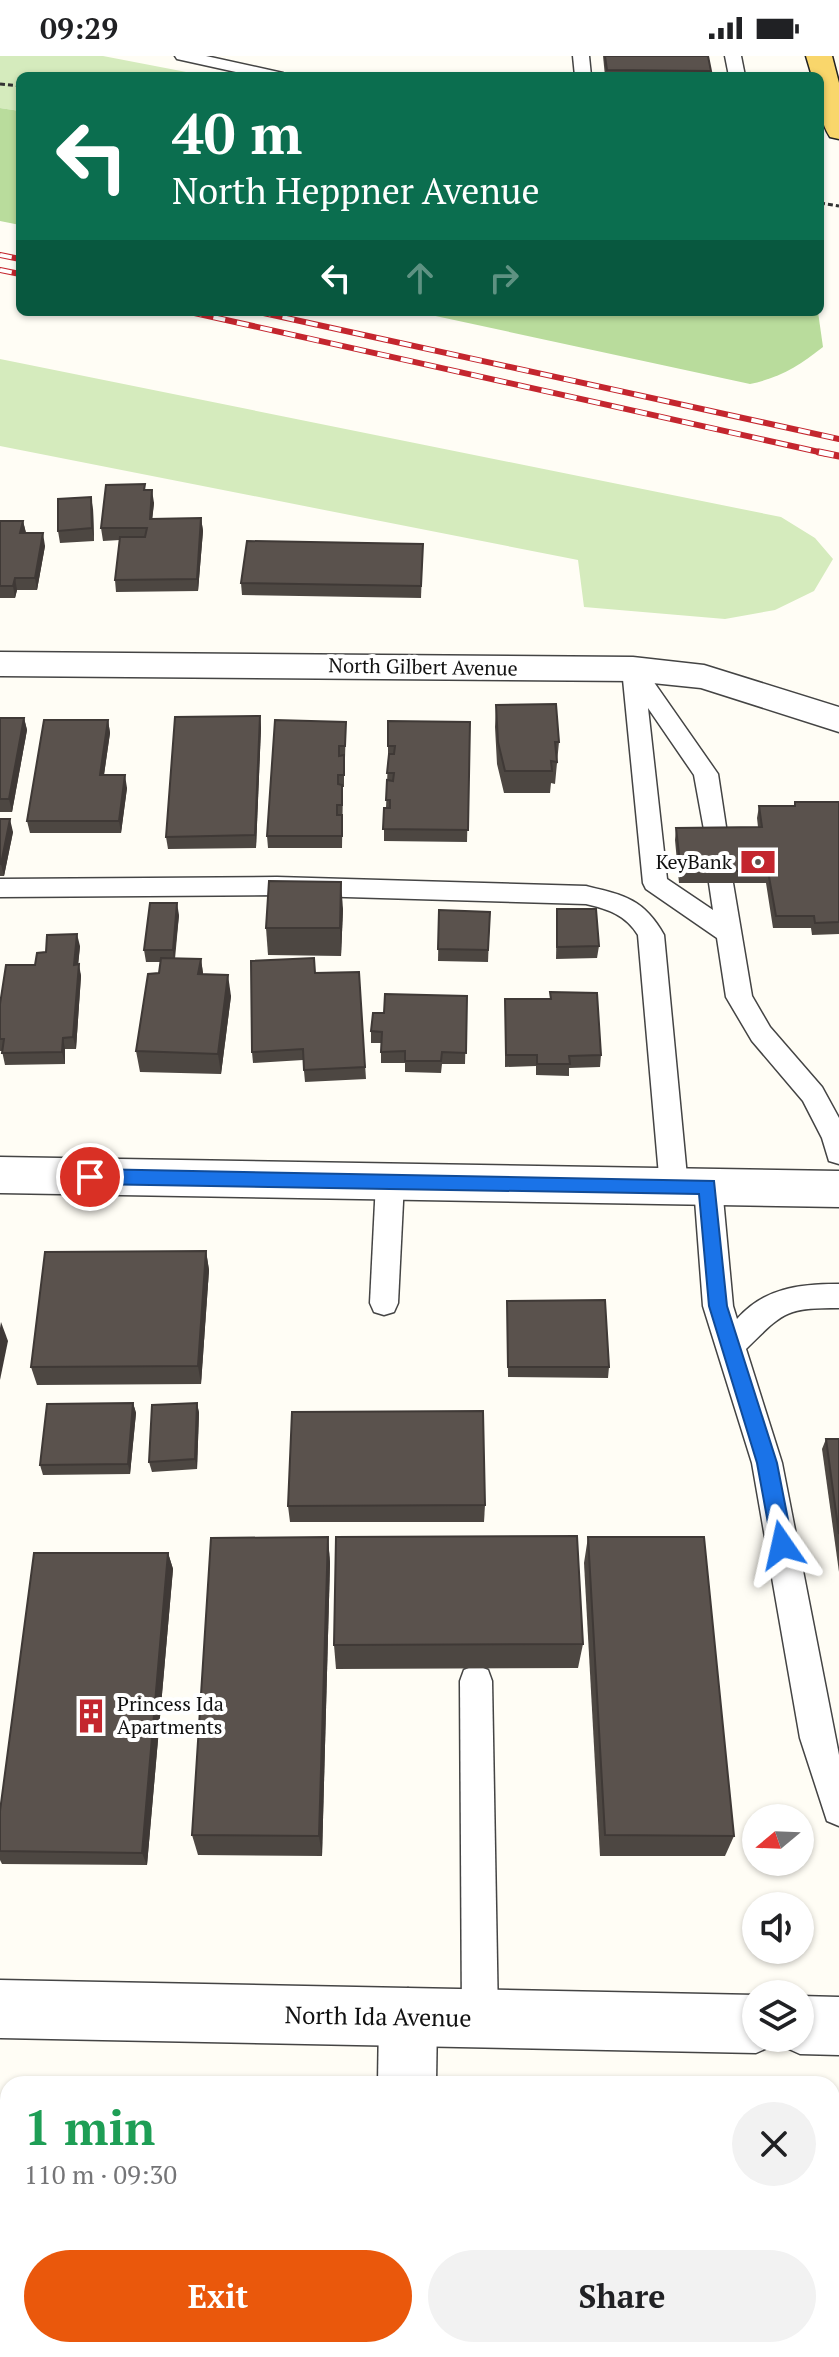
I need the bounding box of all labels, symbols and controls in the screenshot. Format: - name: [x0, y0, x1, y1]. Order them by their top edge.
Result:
- text: 09:29: [40, 8, 118, 48]
- text: 40 m: [172, 96, 302, 170]
- icon: left: [40, 104, 144, 208]
- text: North Heppner Avenue: [172, 167, 540, 214]
- icon: left: [314, 256, 358, 300]
- icon: ahead: [398, 256, 442, 300]
- icon: right: [482, 256, 526, 300]
- street label: North Gilbert Avenue: [328, 651, 518, 682]
- bank icon: KeyBank: [739, 843, 777, 881]
- place label: KeyBank: [656, 848, 733, 875]
- pin: [56, 1143, 124, 1211]
- icon: arrive: [68, 1155, 112, 1199]
- position arrow: [740, 1503, 824, 1587]
- place label: Princess Ida Apartments: [117, 1690, 224, 1740]
- building icon: Princess Ida Apartments: [72, 1697, 110, 1735]
- north arrow: [742, 1804, 814, 1876]
- map controls: [742, 1804, 814, 2052]
- button: sound: [742, 1892, 814, 1964]
- button: layers: [742, 1980, 814, 2052]
- street label: North Ida Avenue: [284, 1998, 472, 2034]
- text: 1 min: [24, 2095, 155, 2159]
- button: close: [732, 2102, 816, 2186]
- text: 110 m · 09:30: [24, 2157, 177, 2191]
- button: Exit: [24, 2250, 412, 2342]
- button: Share: [428, 2250, 816, 2342]

